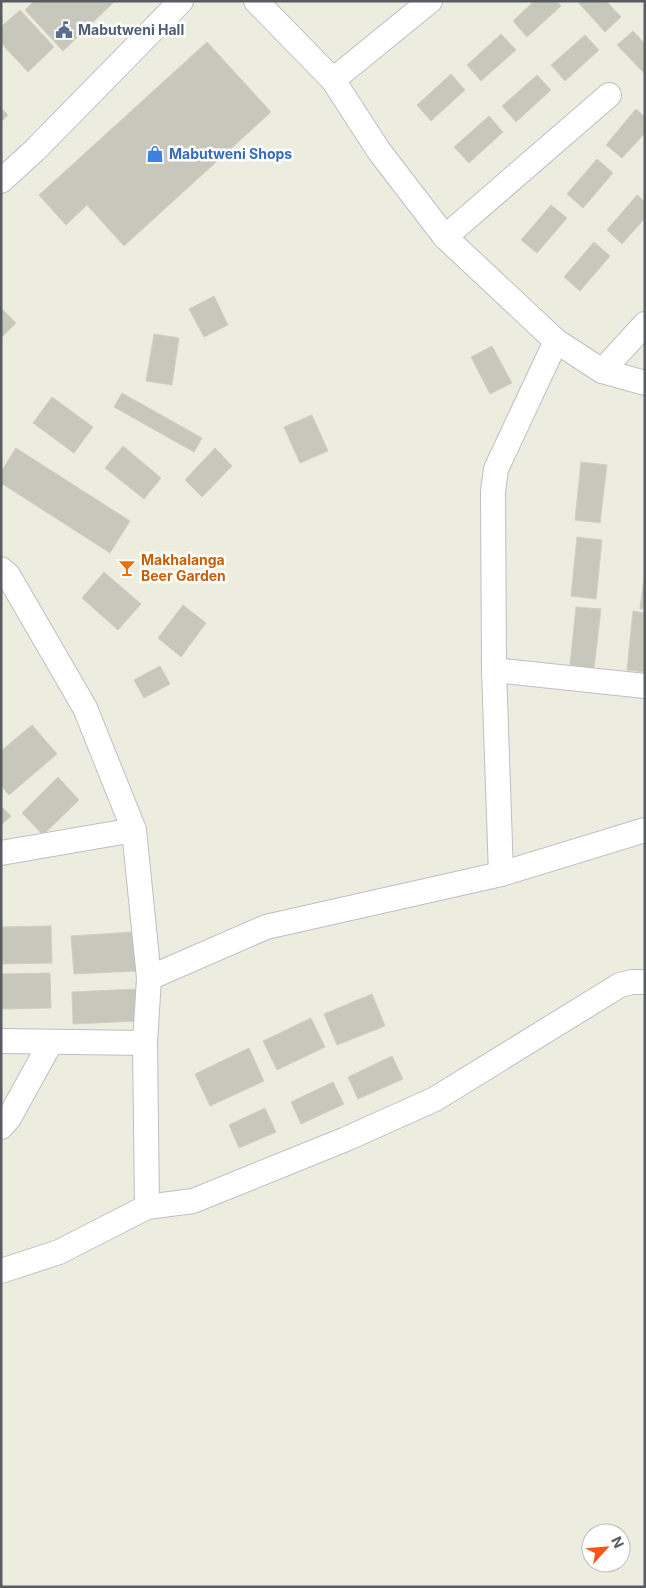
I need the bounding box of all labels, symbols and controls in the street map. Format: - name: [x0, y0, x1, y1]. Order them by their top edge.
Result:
- public building icon: Mabutweni Hall: [54, 20, 74, 40]
- place label: Mabutweni Hall: [78, 21, 184, 38]
- shop icon: Mabutweni Shops: [145, 144, 165, 164]
- place label: Mabutweni Shops: [169, 145, 292, 162]
- place label: Makhalanga Beer Garden: [141, 551, 226, 584]
- bar icon: Makhalanga Beer Garden: [117, 558, 137, 578]
- north arrow: [581, 1523, 631, 1573]
- text: N: [608, 1534, 628, 1551]

